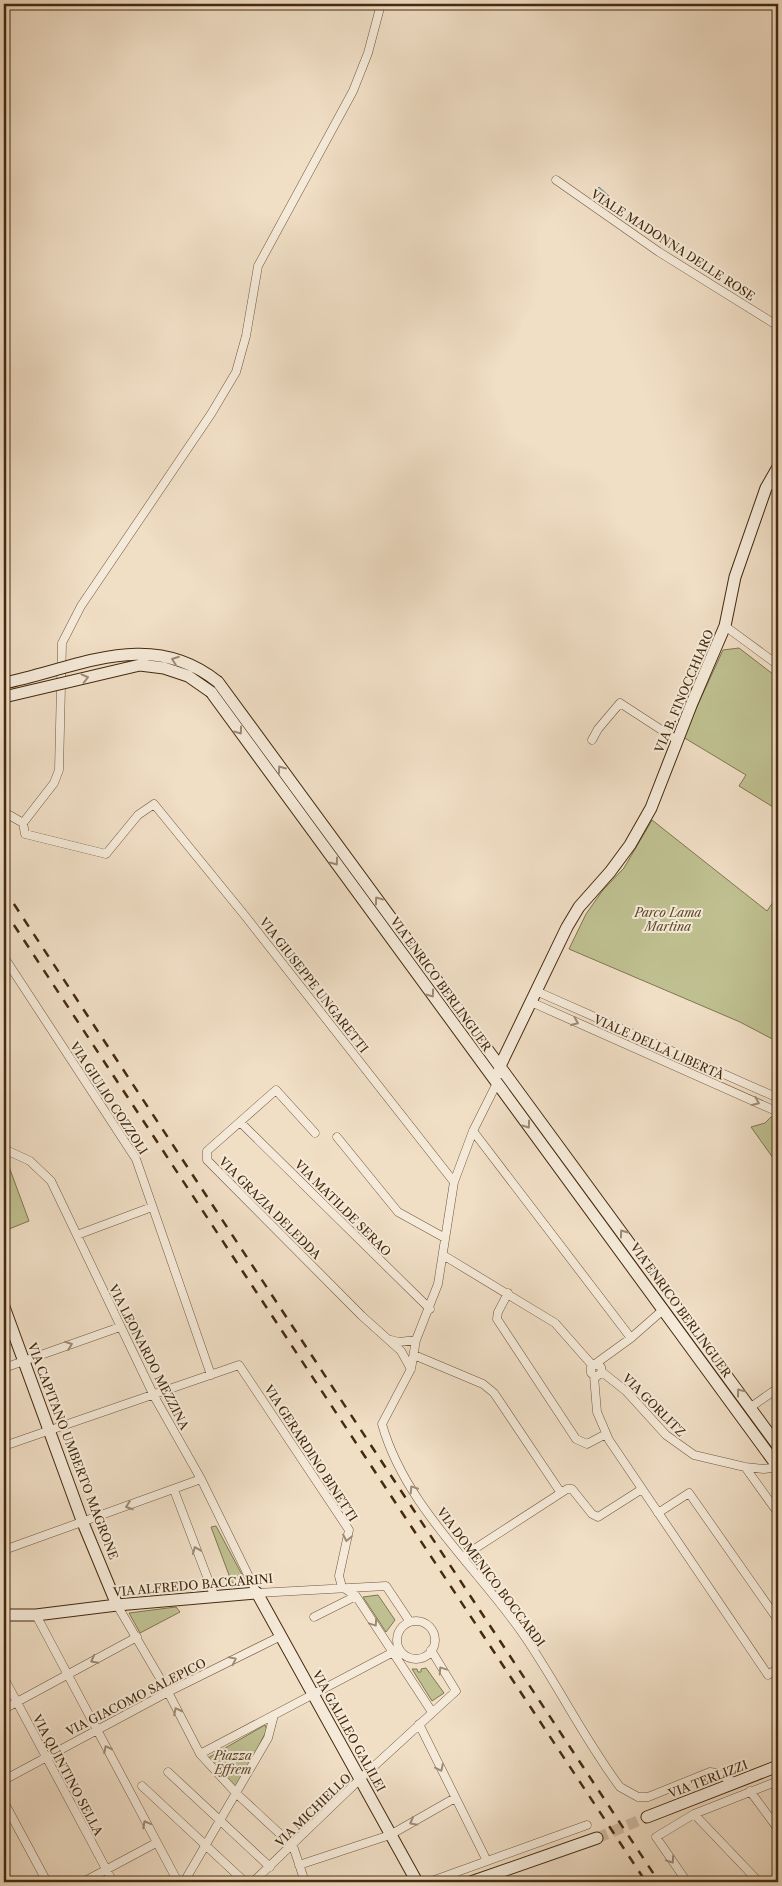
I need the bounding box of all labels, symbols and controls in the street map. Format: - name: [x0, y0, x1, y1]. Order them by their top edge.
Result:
- street label: VIALE MADONNA DELLE ROSE: [587, 186, 758, 304]
- street label: VIA B. FINOCCHIARO: [651, 627, 717, 756]
- one-way arrow: [171, 656, 180, 666]
- one-way arrow: [81, 673, 90, 684]
- one-way arrow: [234, 725, 242, 734]
- one-way arrow: [279, 766, 287, 775]
- one-way arrow: [329, 857, 339, 866]
- one-way arrow: [375, 897, 383, 906]
- park label: Parco Lama Martina: [633, 905, 702, 934]
- street label: VIA GIUSEPPE UNGARETTI: [256, 913, 372, 1056]
- street label: VIA ENRICO BERLINGUER: [387, 913, 495, 1055]
- one-way arrow: [426, 988, 434, 997]
- street label: VIALE DELLA LIBERTÀ: [591, 1010, 728, 1083]
- one-way arrow: [570, 1016, 579, 1026]
- street label: VIA GIULIO COZZOLI: [66, 1038, 151, 1157]
- one-way arrow: [751, 1096, 760, 1107]
- one-way arrow: [522, 1119, 530, 1128]
- street label: VIA GRAZIA DELEDDA: [215, 1153, 325, 1263]
- street label: VIA MATILDE SERAO: [291, 1156, 394, 1259]
- one-way arrow: [620, 1229, 629, 1239]
- street label: VIA ENRICO BERLINGUER: [627, 1239, 735, 1381]
- street label: VIA LEONARDO MEZZINA: [105, 1281, 193, 1433]
- street label: VIA CAPITANO UMBERTO MAGRONE: [24, 1340, 121, 1562]
- one-way arrow: [65, 1341, 73, 1351]
- street label: VIA GORLITZ: [619, 1370, 689, 1440]
- street label: VIA GERARDINO BINETTI: [261, 1381, 361, 1524]
- one-way arrow: [737, 1388, 746, 1398]
- one-way arrow: [410, 1486, 419, 1495]
- one-way arrow: [125, 1500, 133, 1510]
- street label: VIA DOMENICO BOCCARDI: [433, 1504, 548, 1649]
- one-way arrow: [343, 1533, 353, 1542]
- one-way arrow: [192, 1546, 202, 1554]
- street label: VIA ALFREDO BACCARINI: [111, 1571, 274, 1600]
- one-way arrow: [368, 1617, 377, 1627]
- one-way arrow: [90, 1654, 99, 1664]
- street label: VIA GIACOMO SALEPICO: [63, 1655, 209, 1739]
- one-way arrow: [228, 1656, 237, 1666]
- one-way arrow: [439, 1666, 448, 1676]
- street label: VIA GALILEO GALILEI: [309, 1667, 389, 1794]
- one-way arrow: [173, 1707, 183, 1716]
- street label: VIA QUINTINO SELLA: [29, 1711, 107, 1839]
- one-way arrow: [104, 1746, 114, 1755]
- park label: Piazza Effrem: [213, 1748, 252, 1777]
- street label: VIA TERLIZZI: [665, 1757, 750, 1801]
- one-way arrow: [434, 1763, 444, 1772]
- street label: VIA MICHIELLO: [271, 1770, 354, 1851]
- one-way arrow: [409, 1816, 418, 1826]
- one-way arrow: [142, 1820, 152, 1829]
- one-way arrow: [665, 1854, 674, 1863]

